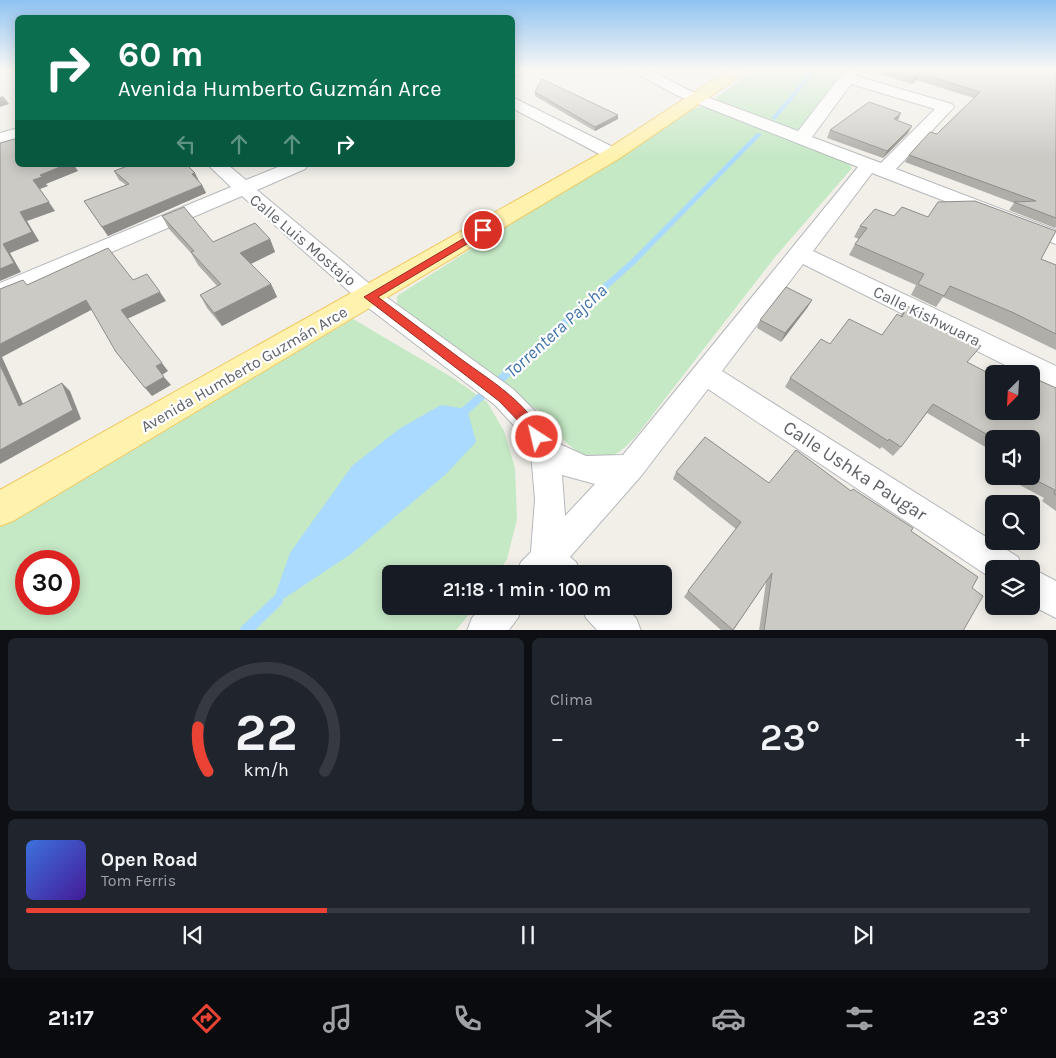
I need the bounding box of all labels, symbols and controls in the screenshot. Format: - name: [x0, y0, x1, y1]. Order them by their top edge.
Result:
- text: 60 m: [118, 34, 203, 75]
- icon: right: [35, 35, 100, 100]
- text: Avenida Humberto Guzmán Arce: [118, 76, 442, 102]
- icon: left: [172, 130, 200, 158]
- icon: ahead: [225, 130, 253, 158]
- icon: ahead: [278, 130, 306, 158]
- icon: right: [331, 130, 359, 158]
- street label: Calle Luis Mostajo: [246, 190, 360, 290]
- pin: [462, 209, 504, 251]
- icon: arrive: [469, 216, 497, 244]
- water label: Torrentera Pajcha: [500, 279, 612, 383]
- street label: Calle Kishwuara: [870, 282, 984, 350]
- street label: Avenida Humberto Guzmán Arce: [137, 302, 351, 436]
- north arrow: [985, 365, 1040, 420]
- map controls: [985, 365, 1040, 615]
- position arrow: [510, 410, 562, 462]
- street label: Calle Ushka Paugar: [779, 416, 931, 526]
- button: sound: [985, 430, 1040, 485]
- button: search: [985, 495, 1040, 550]
- speed limit sign: 30: [15, 550, 80, 615]
- button: layers: [985, 560, 1040, 615]
- text: 21:18 · 1 min · 100 m: [443, 579, 611, 601]
- text: Clima: [550, 690, 593, 709]
- text: 22: [235, 702, 297, 763]
- text: 23°: [760, 715, 820, 760]
- text: −: [550, 721, 565, 754]
- text: +: [1015, 721, 1030, 754]
- text: km/h: [243, 760, 289, 781]
- text: Open Road: [101, 849, 198, 871]
- text: Tom Ferris: [101, 871, 176, 890]
- icon: previous: [179, 921, 207, 949]
- icon: pause: [514, 921, 542, 949]
- icon: next: [849, 921, 877, 949]
- icon: directions: [189, 1001, 224, 1036]
- icon: music: [320, 1001, 355, 1036]
- icon: phone: [450, 1001, 485, 1036]
- icon: climate: [581, 1001, 616, 1036]
- icon: car: [711, 1001, 746, 1036]
- icon: filters: [842, 1001, 877, 1036]
- text: 21:17: [48, 1005, 94, 1031]
- text: 23°: [973, 1005, 1008, 1031]

